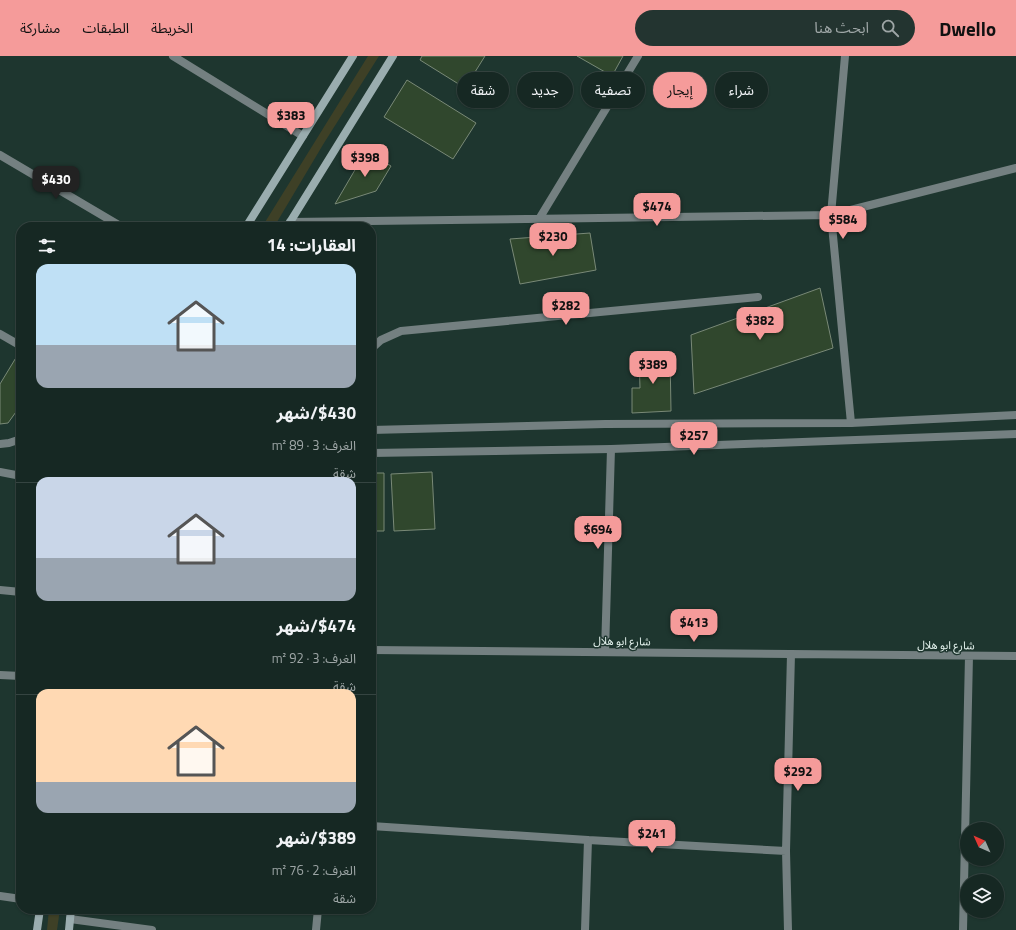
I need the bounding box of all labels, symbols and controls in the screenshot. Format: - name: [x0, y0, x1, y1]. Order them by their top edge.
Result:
- search box: [635, 10, 915, 46]
- text: Dwello: [939, 14, 996, 43]
- text: ابحث هنا: [814, 16, 869, 39]
- text: مشاركة: [20, 17, 60, 38]
- text: الطبقات: [82, 17, 129, 38]
- text: الخريطة: [151, 17, 193, 38]
- icon: search: [879, 17, 901, 39]
- chip: شقة: [457, 72, 509, 108]
- chip: جديد: [517, 72, 573, 108]
- chip: تصفية: [581, 72, 645, 108]
- chip: إيجار: [653, 72, 707, 108]
- chip: شراء: [715, 72, 768, 108]
- pin: $383: [267, 102, 315, 136]
- text: $383: [276, 105, 306, 125]
- pin: $398: [341, 144, 389, 178]
- text: $398: [350, 147, 380, 167]
- pin: $430: [32, 166, 80, 200]
- text: $430: [41, 169, 71, 189]
- pin: $474: [633, 193, 681, 227]
- text: $474: [642, 196, 672, 216]
- pin: $584: [819, 206, 867, 240]
- text: $584: [828, 209, 858, 229]
- pin: $230: [529, 223, 577, 257]
- text: $230: [538, 226, 568, 246]
- text: العقارات: 14: [267, 232, 356, 258]
- icon: filters: [36, 235, 58, 257]
- icon: home: [160, 290, 232, 362]
- pin: $282: [542, 292, 590, 326]
- text: $282: [551, 295, 581, 315]
- pin: $382: [736, 307, 784, 341]
- text: $382: [745, 310, 775, 330]
- pin: $389: [629, 351, 677, 385]
- text: $389: [638, 354, 668, 374]
- text: $430/شهر: [276, 400, 356, 426]
- pin: $257: [670, 422, 718, 456]
- text: $257: [679, 425, 709, 445]
- text: الغرف: 3 · 89 m²: [272, 435, 356, 455]
- text: شقة: [333, 463, 356, 483]
- icon: home: [160, 503, 232, 575]
- pin: $694: [574, 516, 622, 550]
- text: $694: [583, 519, 613, 539]
- pin: $413: [670, 609, 718, 643]
- text: $413: [679, 612, 709, 632]
- text: $474/شهر: [276, 613, 356, 639]
- street label: شارع ابو هلال: [593, 632, 651, 650]
- street label: شارع ابو هلال: [917, 636, 975, 654]
- text: الغرف: 3 · 92 m²: [272, 648, 356, 668]
- text: شقة: [333, 676, 356, 696]
- icon: home: [160, 715, 232, 787]
- pin: $292: [774, 758, 822, 792]
- text: $292: [783, 761, 813, 781]
- pin: $241: [628, 820, 676, 854]
- north arrow: [960, 822, 1004, 866]
- map controls: [960, 822, 1004, 918]
- text: $241: [637, 823, 667, 843]
- text: $389/شهر: [276, 825, 356, 851]
- text: الغرف: 2 · 76 m²: [272, 860, 356, 880]
- button: layers: [960, 874, 1004, 918]
- text: شقة: [333, 888, 356, 908]

